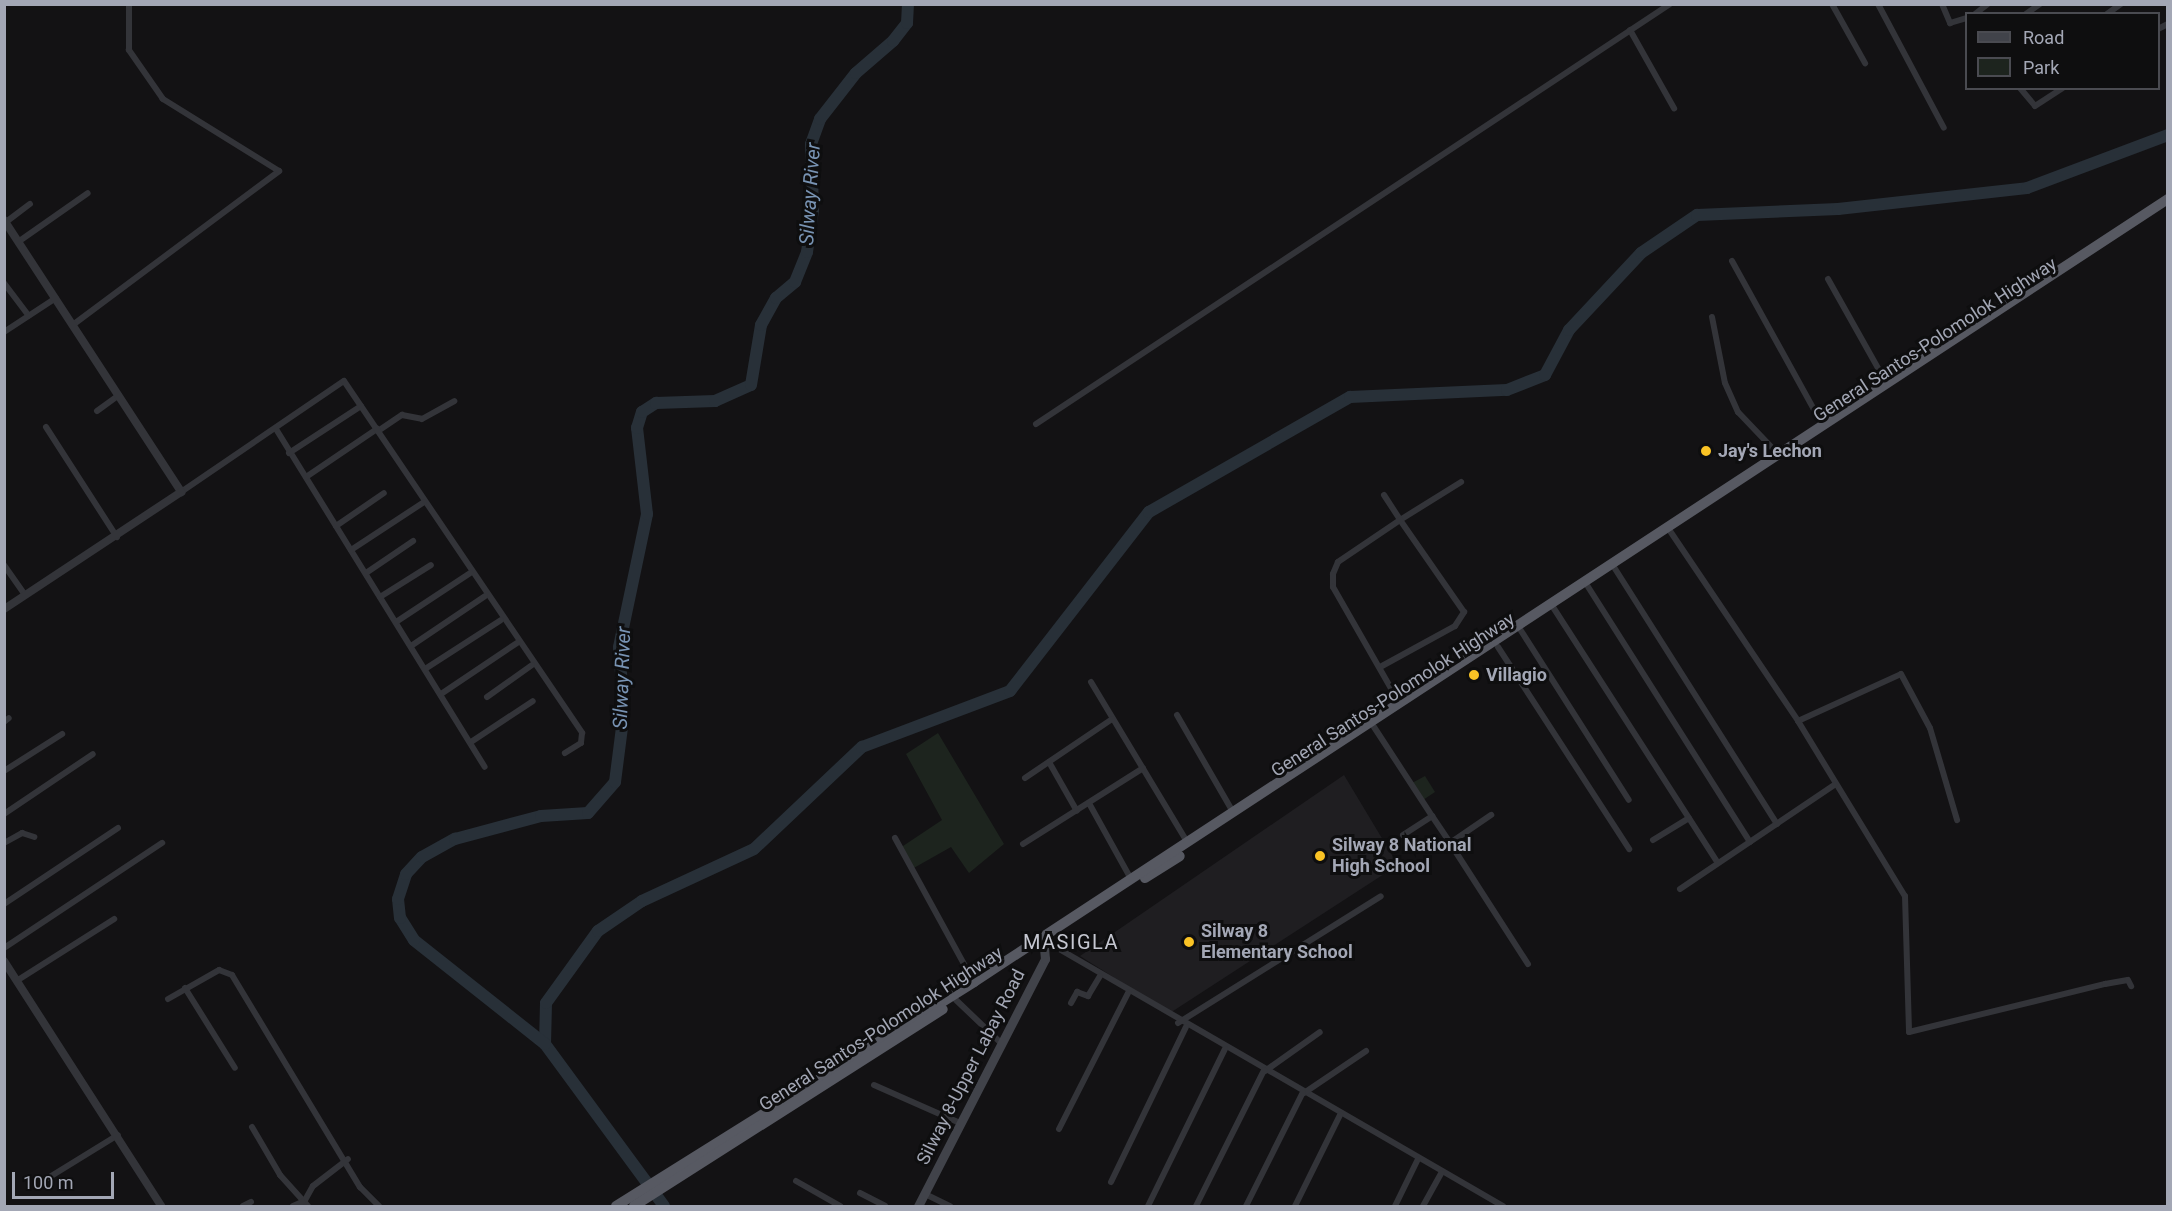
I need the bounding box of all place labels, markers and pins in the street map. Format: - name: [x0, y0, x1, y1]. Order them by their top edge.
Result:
- place label: Jay's Lechon: [1718, 440, 1822, 462]
- marker: Jay's Lechon: [1699, 444, 1713, 458]
- place label: Villagio: [1486, 664, 1547, 686]
- marker: Villagio: [1467, 668, 1481, 682]
- place label: Silway 8 National High School: [1332, 835, 1472, 878]
- marker: Silway 8 National High School: [1313, 849, 1327, 863]
- place label: Silway 8 Elementary School: [1201, 921, 1353, 964]
- marker: Silway 8 Elementary School: [1182, 935, 1196, 949]

